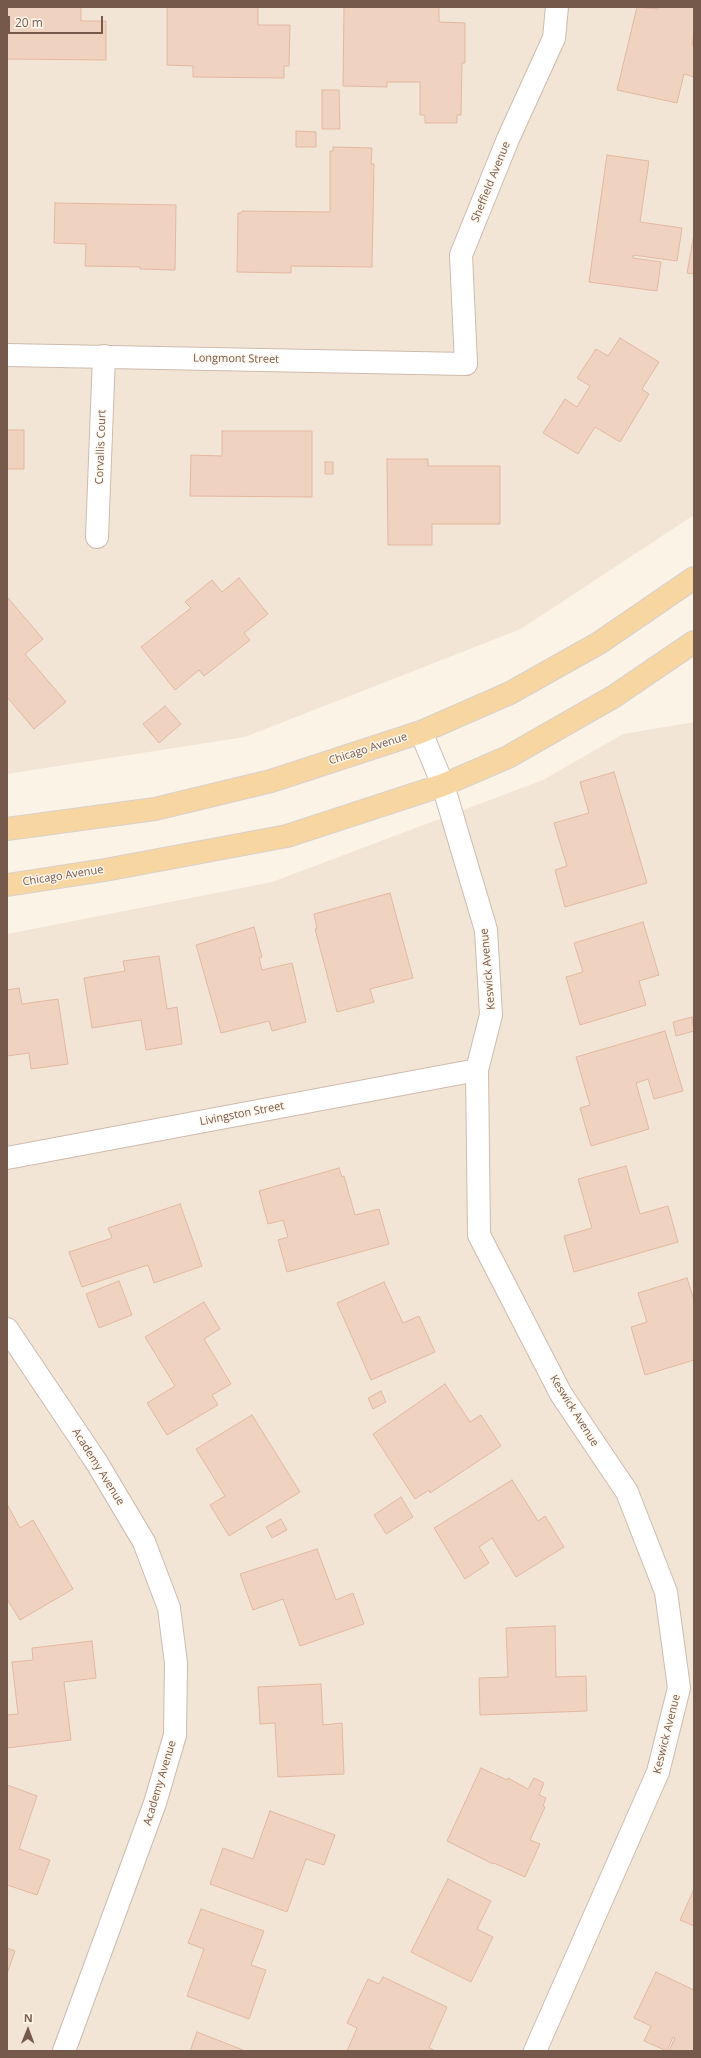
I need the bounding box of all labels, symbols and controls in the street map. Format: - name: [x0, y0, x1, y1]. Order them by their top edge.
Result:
- scale bar: [10, 8, 105, 34]
- text: 20 m: [15, 14, 43, 31]
- street label: Sheffield Avenue: [469, 140, 513, 224]
- street label: Longmont Street: [193, 352, 279, 366]
- street label: Corvallis Court: [93, 409, 109, 485]
- street label: Chicago Avenue: [327, 730, 409, 768]
- street label: Chicago Avenue: [22, 863, 104, 889]
- street label: Keswick Avenue: [478, 928, 498, 1010]
- street label: Livingston Street: [199, 1099, 285, 1129]
- street label: Keswick Avenue: [547, 1373, 601, 1449]
- street label: Academy Avenue: [69, 1426, 127, 1508]
- street label: Keswick Avenue: [651, 1693, 683, 1775]
- street label: Academy Avenue: [141, 1739, 179, 1827]
- north arrow: [8, 2010, 48, 2050]
- text: N: [24, 2010, 33, 2025]

